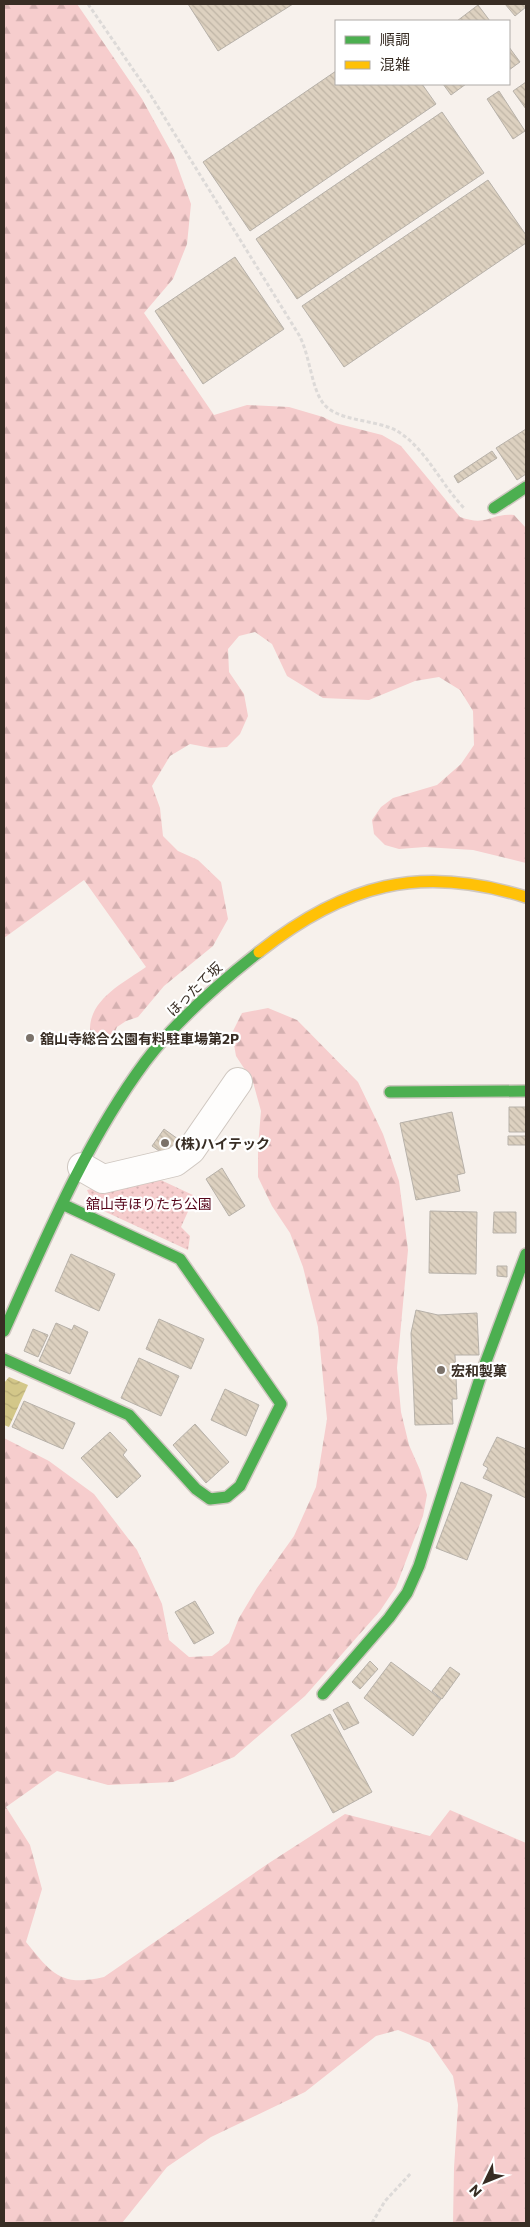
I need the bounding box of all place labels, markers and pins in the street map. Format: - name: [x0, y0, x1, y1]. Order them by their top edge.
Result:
- place label: 舘山寺総合公園有料駐車場第2P: [40, 1030, 239, 1047]
- marker: 舘山寺総合公園有料駐車場第2P: [24, 1032, 36, 1044]
- place label: (株)ハイテック: [175, 1135, 270, 1152]
- marker: (株)ハイテック: [159, 1137, 171, 1149]
- place label: 宏和製菓: [451, 1362, 507, 1379]
- marker: 宏和製菓: [435, 1364, 447, 1376]

